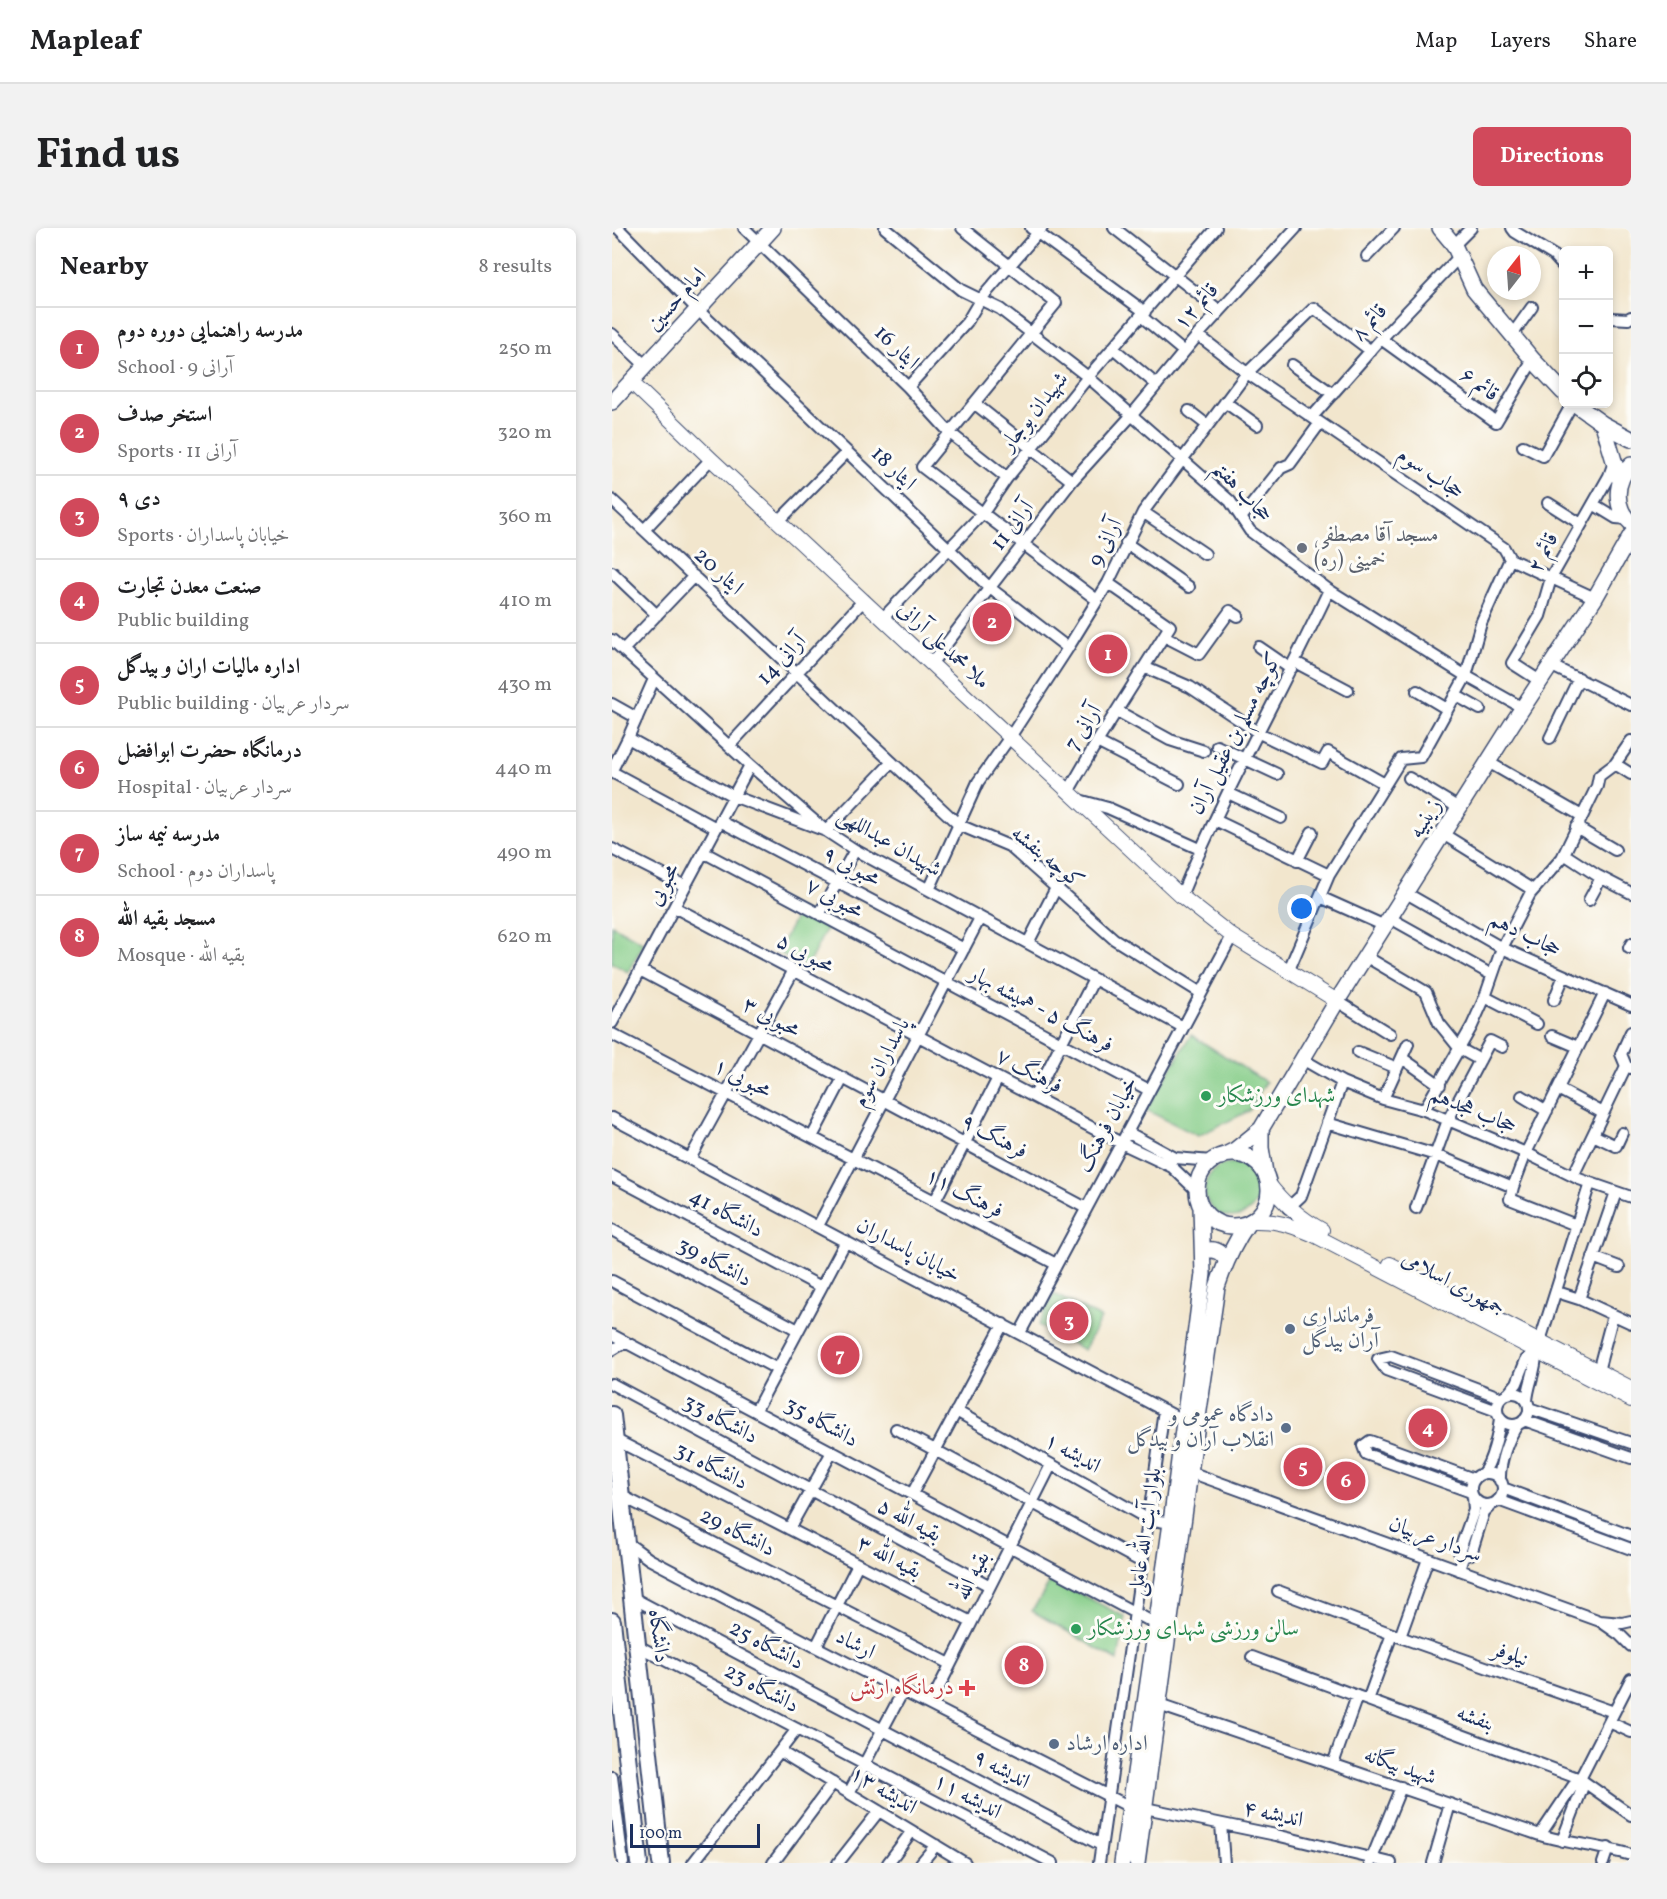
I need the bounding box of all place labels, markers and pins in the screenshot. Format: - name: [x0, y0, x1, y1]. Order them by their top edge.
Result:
- place label: مسجد آقا مصطفی خمینی (ره): [1314, 520, 1439, 576]
- marker: مسجد آقا مصطفی خمینی (ره): [1295, 541, 1309, 555]
- pin: 2: [972, 600, 1012, 644]
- pin: 1: [1088, 632, 1128, 676]
- place label: شهدای ورزشکار: [1216, 1081, 1335, 1112]
- marker: شهدای ورزشکار: [1199, 1089, 1213, 1103]
- pin: 3: [1050, 1298, 1088, 1344]
- place label: فرمانداری آران بیدگل: [1302, 1301, 1381, 1357]
- marker: فرمانداری آران بیدگل: [1283, 1322, 1297, 1336]
- pin: 7: [820, 1332, 860, 1378]
- place label: دادگاه عمومی و انقلاب آران و بیدگل: [1127, 1400, 1274, 1456]
- pin: 4: [1408, 1406, 1448, 1450]
- marker: دادگاه عمومی و انقلاب آران و بیدگل: [1279, 1421, 1293, 1435]
- pin: 5: [1284, 1444, 1322, 1490]
- pin: 6: [1326, 1458, 1366, 1504]
- place label: سالن ورزشی شهدای ورزشکار: [1086, 1614, 1299, 1645]
- marker: سالن ورزشی شهدای ورزشکار: [1069, 1622, 1083, 1636]
- pin: 8: [1004, 1642, 1044, 1688]
- place label: درمانگاه ارتش: [850, 1673, 954, 1704]
- marker: درمانگاه ارتش: [958, 1679, 976, 1697]
- place label: اداره ارشاد: [1066, 1729, 1148, 1760]
- marker: اداره ارشاد: [1047, 1737, 1061, 1751]

